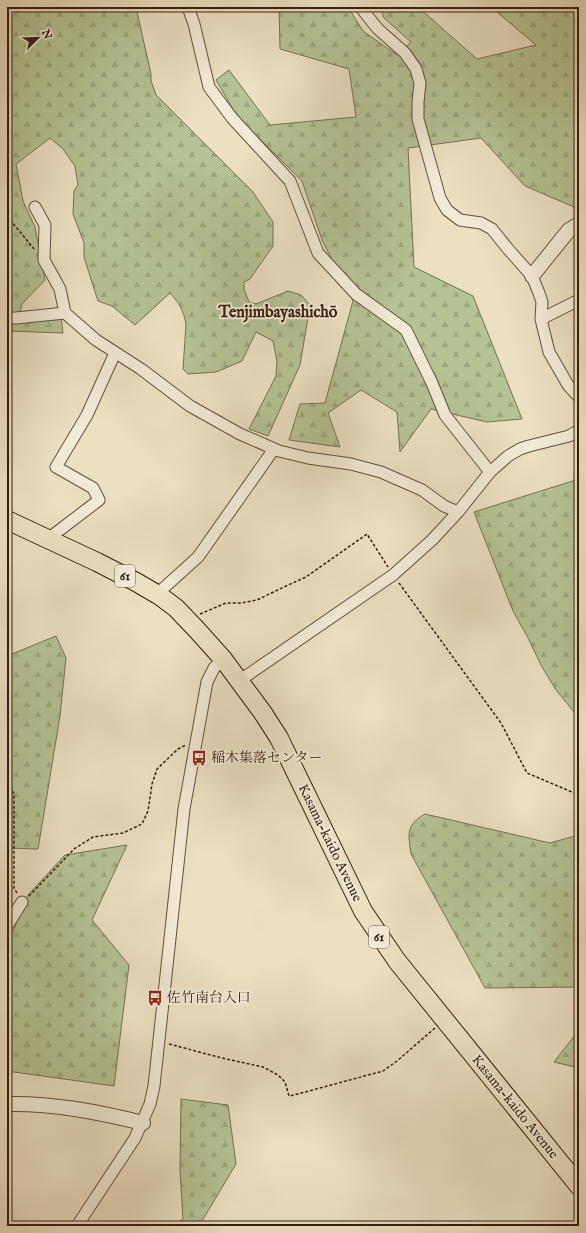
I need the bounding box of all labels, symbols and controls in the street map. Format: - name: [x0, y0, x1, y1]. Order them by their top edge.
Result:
- north arrow: [18, 18, 58, 58]
- text: N: [38, 26, 55, 42]
- district label: Tenjimbayashichō: [218, 303, 338, 323]
- road number: 61: [115, 565, 135, 587]
- bus stop icon: 稲木集落センター: [190, 749, 208, 767]
- place label: 稲木集落センター: [211, 749, 322, 767]
- street label: Kasama-kaido Avenue: [294, 781, 367, 905]
- road number: 61: [369, 926, 389, 948]
- bus stop icon: 佐竹南台入口: [146, 989, 164, 1007]
- place label: 佐竹南台入口: [167, 989, 251, 1007]
- street label: Kasama-kaido Avenue: [468, 1051, 563, 1163]

